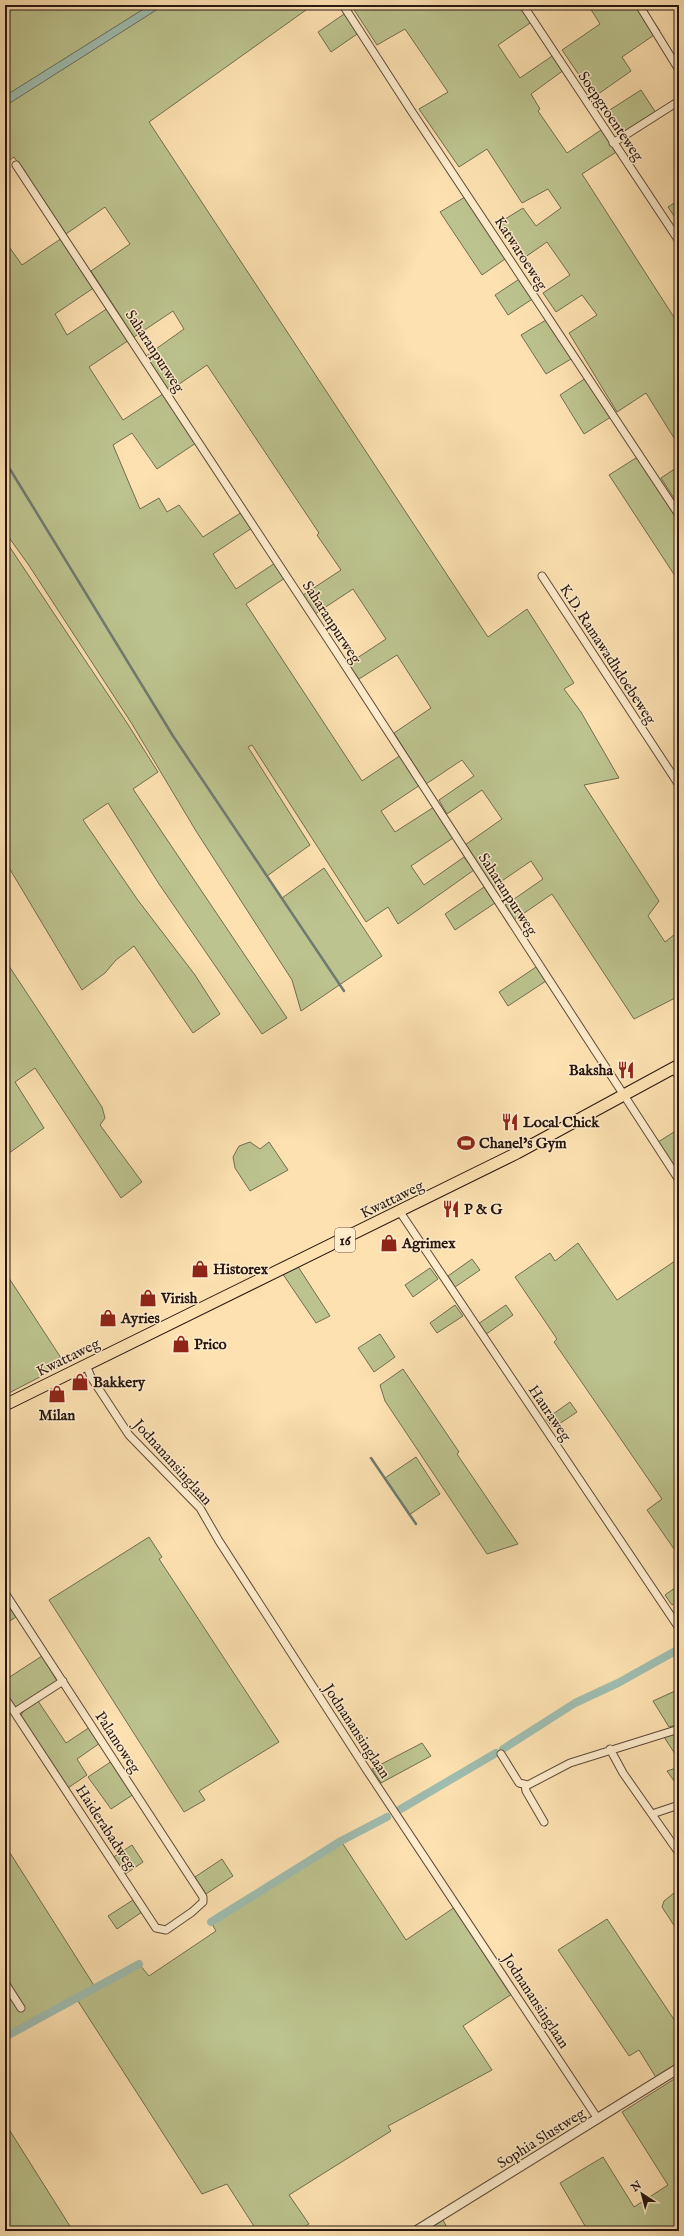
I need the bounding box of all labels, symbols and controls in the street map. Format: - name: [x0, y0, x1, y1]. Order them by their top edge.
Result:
- street label: Soepgroenteweg: [574, 68, 648, 165]
- street label: Katwaroeweg: [490, 213, 552, 294]
- street label: Saharanpurweg: [121, 306, 189, 397]
- street label: Saharanpurweg: [298, 577, 366, 668]
- street label: K.D. Ramawadhdoebeweg: [555, 581, 660, 729]
- street label: Saharanpurweg: [474, 849, 542, 940]
- restaurant icon: Baksha: [616, 1060, 636, 1080]
- place label: Baksha: [569, 1061, 614, 1080]
- restaurant icon: Local Chick: [500, 1112, 520, 1132]
- place label: Local Chick: [523, 1113, 600, 1132]
- sports icon: Chanel's Gym: [456, 1133, 476, 1153]
- place label: Chanel's Gym: [479, 1134, 567, 1153]
- street label: Kwattaweg: [357, 1176, 428, 1223]
- restaurant icon: P & G: [441, 1199, 461, 1219]
- place label: P & G: [464, 1200, 503, 1219]
- road number: 16: [335, 1228, 355, 1252]
- shop icon: Agrimex: [379, 1233, 399, 1253]
- place label: Agrimex: [401, 1234, 456, 1253]
- shop icon: Historex: [190, 1259, 210, 1279]
- place label: Historex: [213, 1260, 269, 1279]
- shop icon: Virish: [138, 1288, 158, 1308]
- place label: Virish: [160, 1289, 199, 1308]
- shop icon: Ayries: [98, 1308, 118, 1328]
- place label: Ayries: [120, 1309, 161, 1328]
- street label: Kwattaweg: [33, 1334, 104, 1381]
- shop icon: Prico: [171, 1334, 191, 1354]
- place label: Prico: [194, 1335, 227, 1354]
- shop icon: Bakkery: [70, 1372, 90, 1392]
- place label: Bakkery: [93, 1373, 146, 1392]
- street label: Hauraweg: [524, 1382, 576, 1446]
- shop icon: Milan: [47, 1384, 67, 1404]
- place label: Milan: [39, 1406, 75, 1425]
- street label: Jodnanansinglaan: [128, 1414, 216, 1509]
- street label: Jodnanansinglaan: [318, 1679, 394, 1782]
- street label: Palamoweg: [91, 1708, 145, 1777]
- street label: Haiderabadweg: [71, 1781, 141, 1874]
- street label: Jodnanansinglaan: [497, 1949, 573, 2052]
- street label: Sophia Slustweg: [494, 2103, 590, 2173]
- north arrow: [622, 2174, 662, 2214]
- text: N: [628, 2178, 645, 2196]

